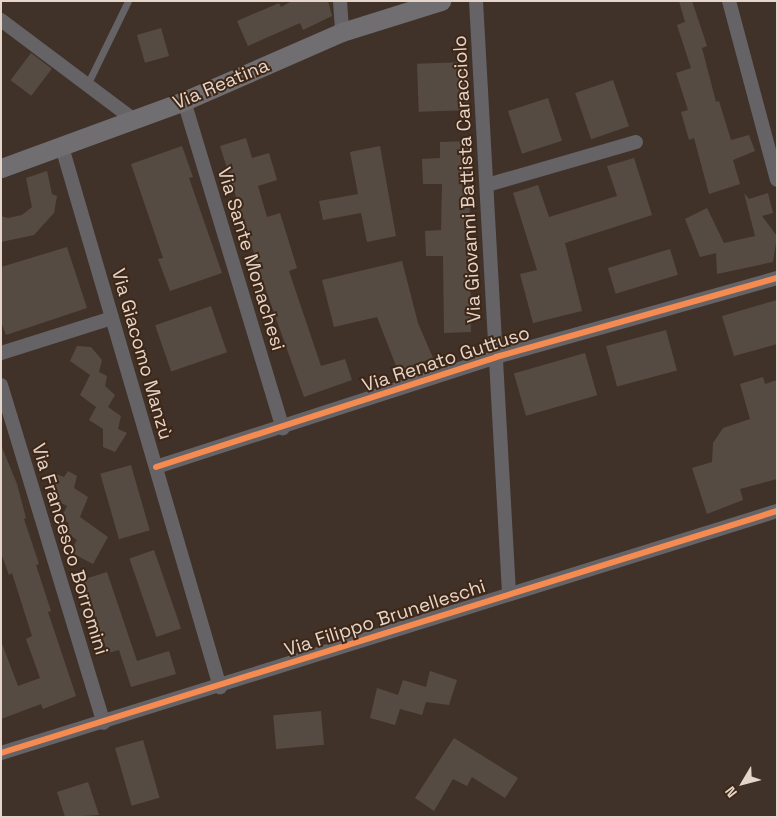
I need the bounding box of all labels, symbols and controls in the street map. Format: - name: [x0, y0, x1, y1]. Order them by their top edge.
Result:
- street label: Via Giovanni Battista Caracciolo: [448, 35, 486, 323]
- street label: Via Reatina: [170, 54, 272, 114]
- street label: Via Sante Monachesi: [212, 165, 290, 353]
- street label: Via Giacomo Manzù: [107, 266, 177, 442]
- street label: Via Renato Guttuso: [359, 321, 533, 397]
- street label: Via Francesco Borromini: [27, 441, 113, 657]
- street label: Via Filippo Brunelleschi: [282, 575, 488, 661]
- north arrow: [718, 758, 768, 808]
- text: N: [721, 783, 741, 801]

